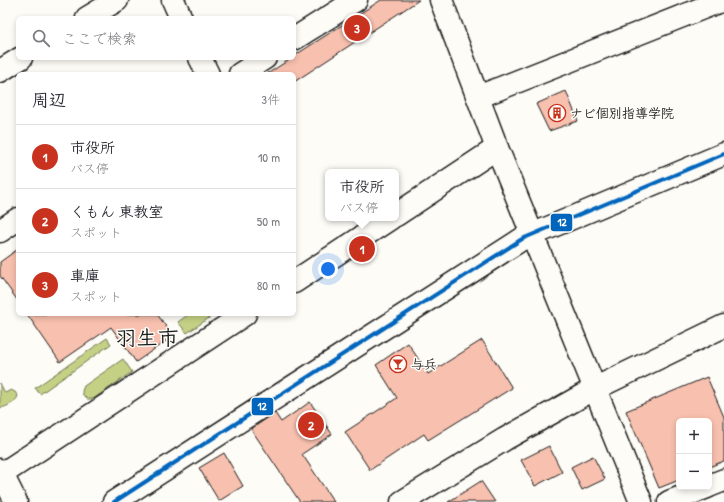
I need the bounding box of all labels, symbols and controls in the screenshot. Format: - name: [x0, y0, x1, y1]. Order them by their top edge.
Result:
- pin: 3: [344, 13, 370, 43]
- search box: [16, 16, 296, 60]
- icon: search: [30, 27, 52, 49]
- text: ここで検索: [62, 28, 137, 49]
- text: 周辺: [32, 88, 66, 111]
- text: 3件: [261, 90, 280, 108]
- building icon: ナビ個別指導学院: [547, 103, 567, 123]
- place label: ナビ個別指導学院: [570, 104, 674, 122]
- text: 市役所: [70, 137, 115, 158]
- text: 1: [43, 148, 47, 166]
- text: 10 m: [258, 148, 280, 166]
- text: バス停: [70, 159, 109, 177]
- popup: [325, 169, 399, 221]
- text: 市役所: [339, 176, 385, 197]
- text: バス停: [339, 198, 379, 216]
- text: くもん 東教室: [70, 201, 163, 222]
- text: 2: [42, 212, 48, 230]
- text: 50 m: [257, 212, 280, 230]
- line badge: 12: [550, 213, 573, 232]
- text: 12: [557, 215, 567, 229]
- text: スポット: [70, 223, 122, 241]
- pin: 1: [349, 234, 375, 264]
- your location: [318, 259, 338, 279]
- text: 車庫: [70, 265, 100, 286]
- text: 3: [42, 276, 48, 294]
- text: 80 m: [257, 276, 280, 294]
- text: スポット: [70, 287, 122, 305]
- district label: 羽生市: [116, 323, 179, 352]
- bar icon: 与兵: [388, 354, 408, 374]
- place label: 与兵: [411, 355, 437, 373]
- line badge: 12: [251, 397, 274, 416]
- text: 12: [257, 399, 267, 413]
- pin: 2: [298, 410, 324, 440]
- map controls: [676, 418, 712, 490]
- button: +: [676, 418, 712, 454]
- button: −: [676, 454, 712, 490]

